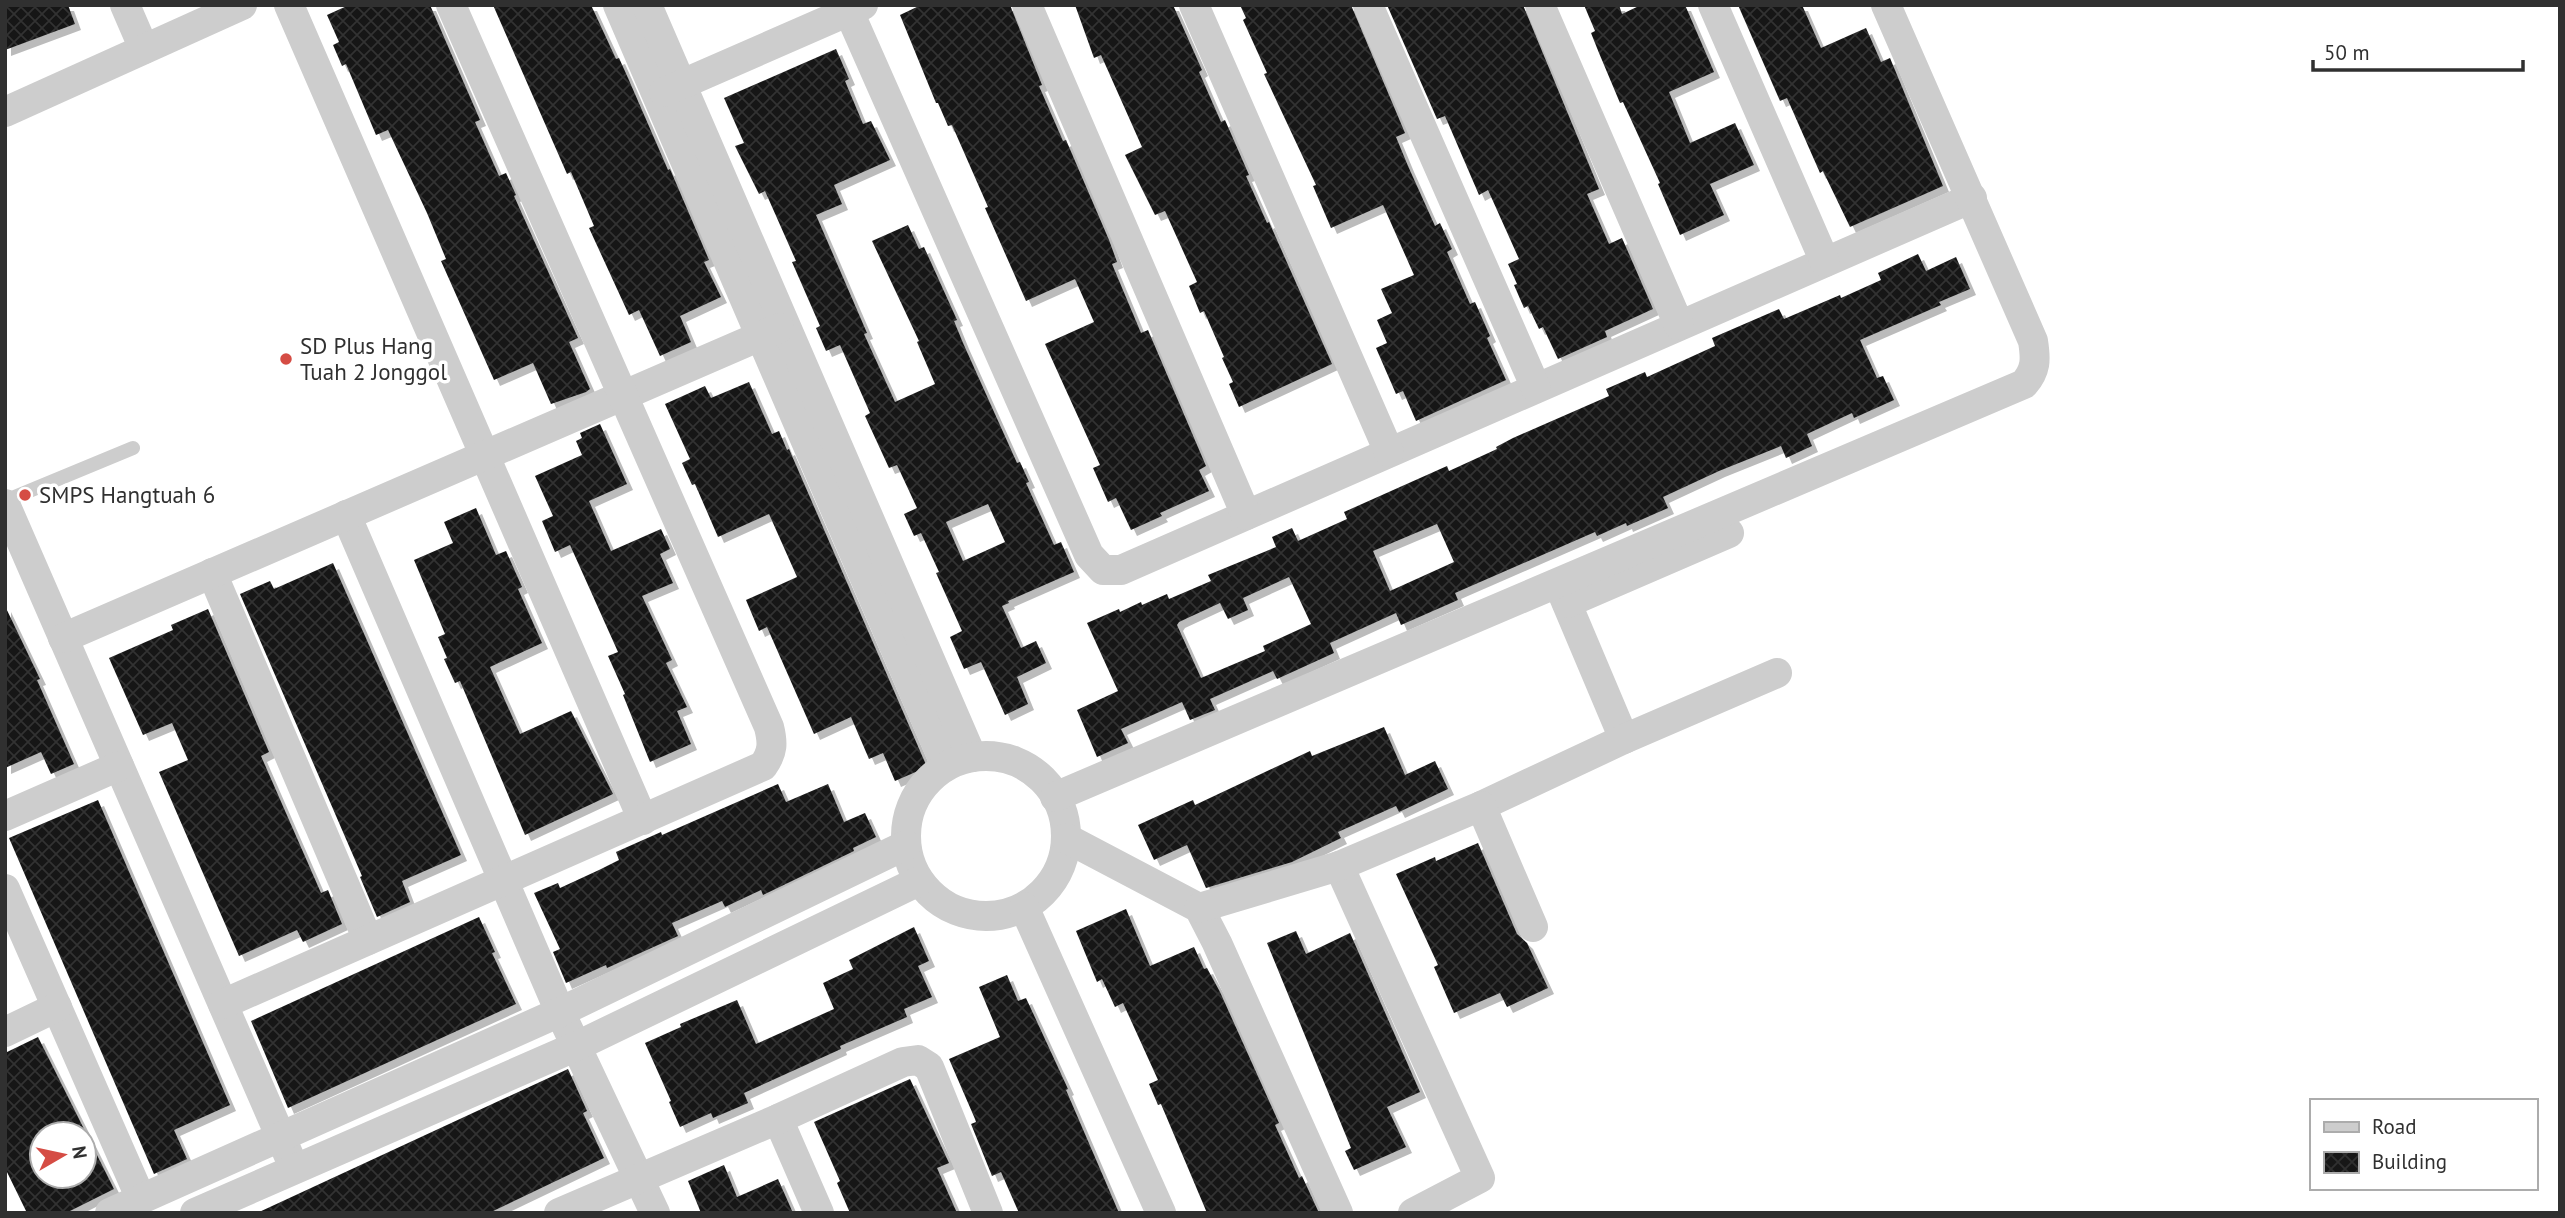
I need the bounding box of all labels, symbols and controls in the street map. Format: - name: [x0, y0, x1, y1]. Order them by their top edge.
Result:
- scale bar: [2313, 28, 2523, 72]
- text: 50 m: [2324, 39, 2370, 66]
- place label: SD Plus Hang Tuah 2 Jonggol: [300, 331, 447, 386]
- marker: SD Plus Hang Tuah 2 Jonggol: [278, 351, 294, 367]
- place label: SMPS Hangtuah 6: [39, 480, 215, 509]
- marker: SMPS Hangtuah 6: [17, 487, 33, 503]
- legend: [2310, 1099, 2537, 1190]
- text: Road: [2372, 1113, 2416, 1140]
- north arrow: [28, 1120, 98, 1190]
- text: N: [67, 1144, 93, 1160]
- text: Building: [2372, 1148, 2447, 1175]

